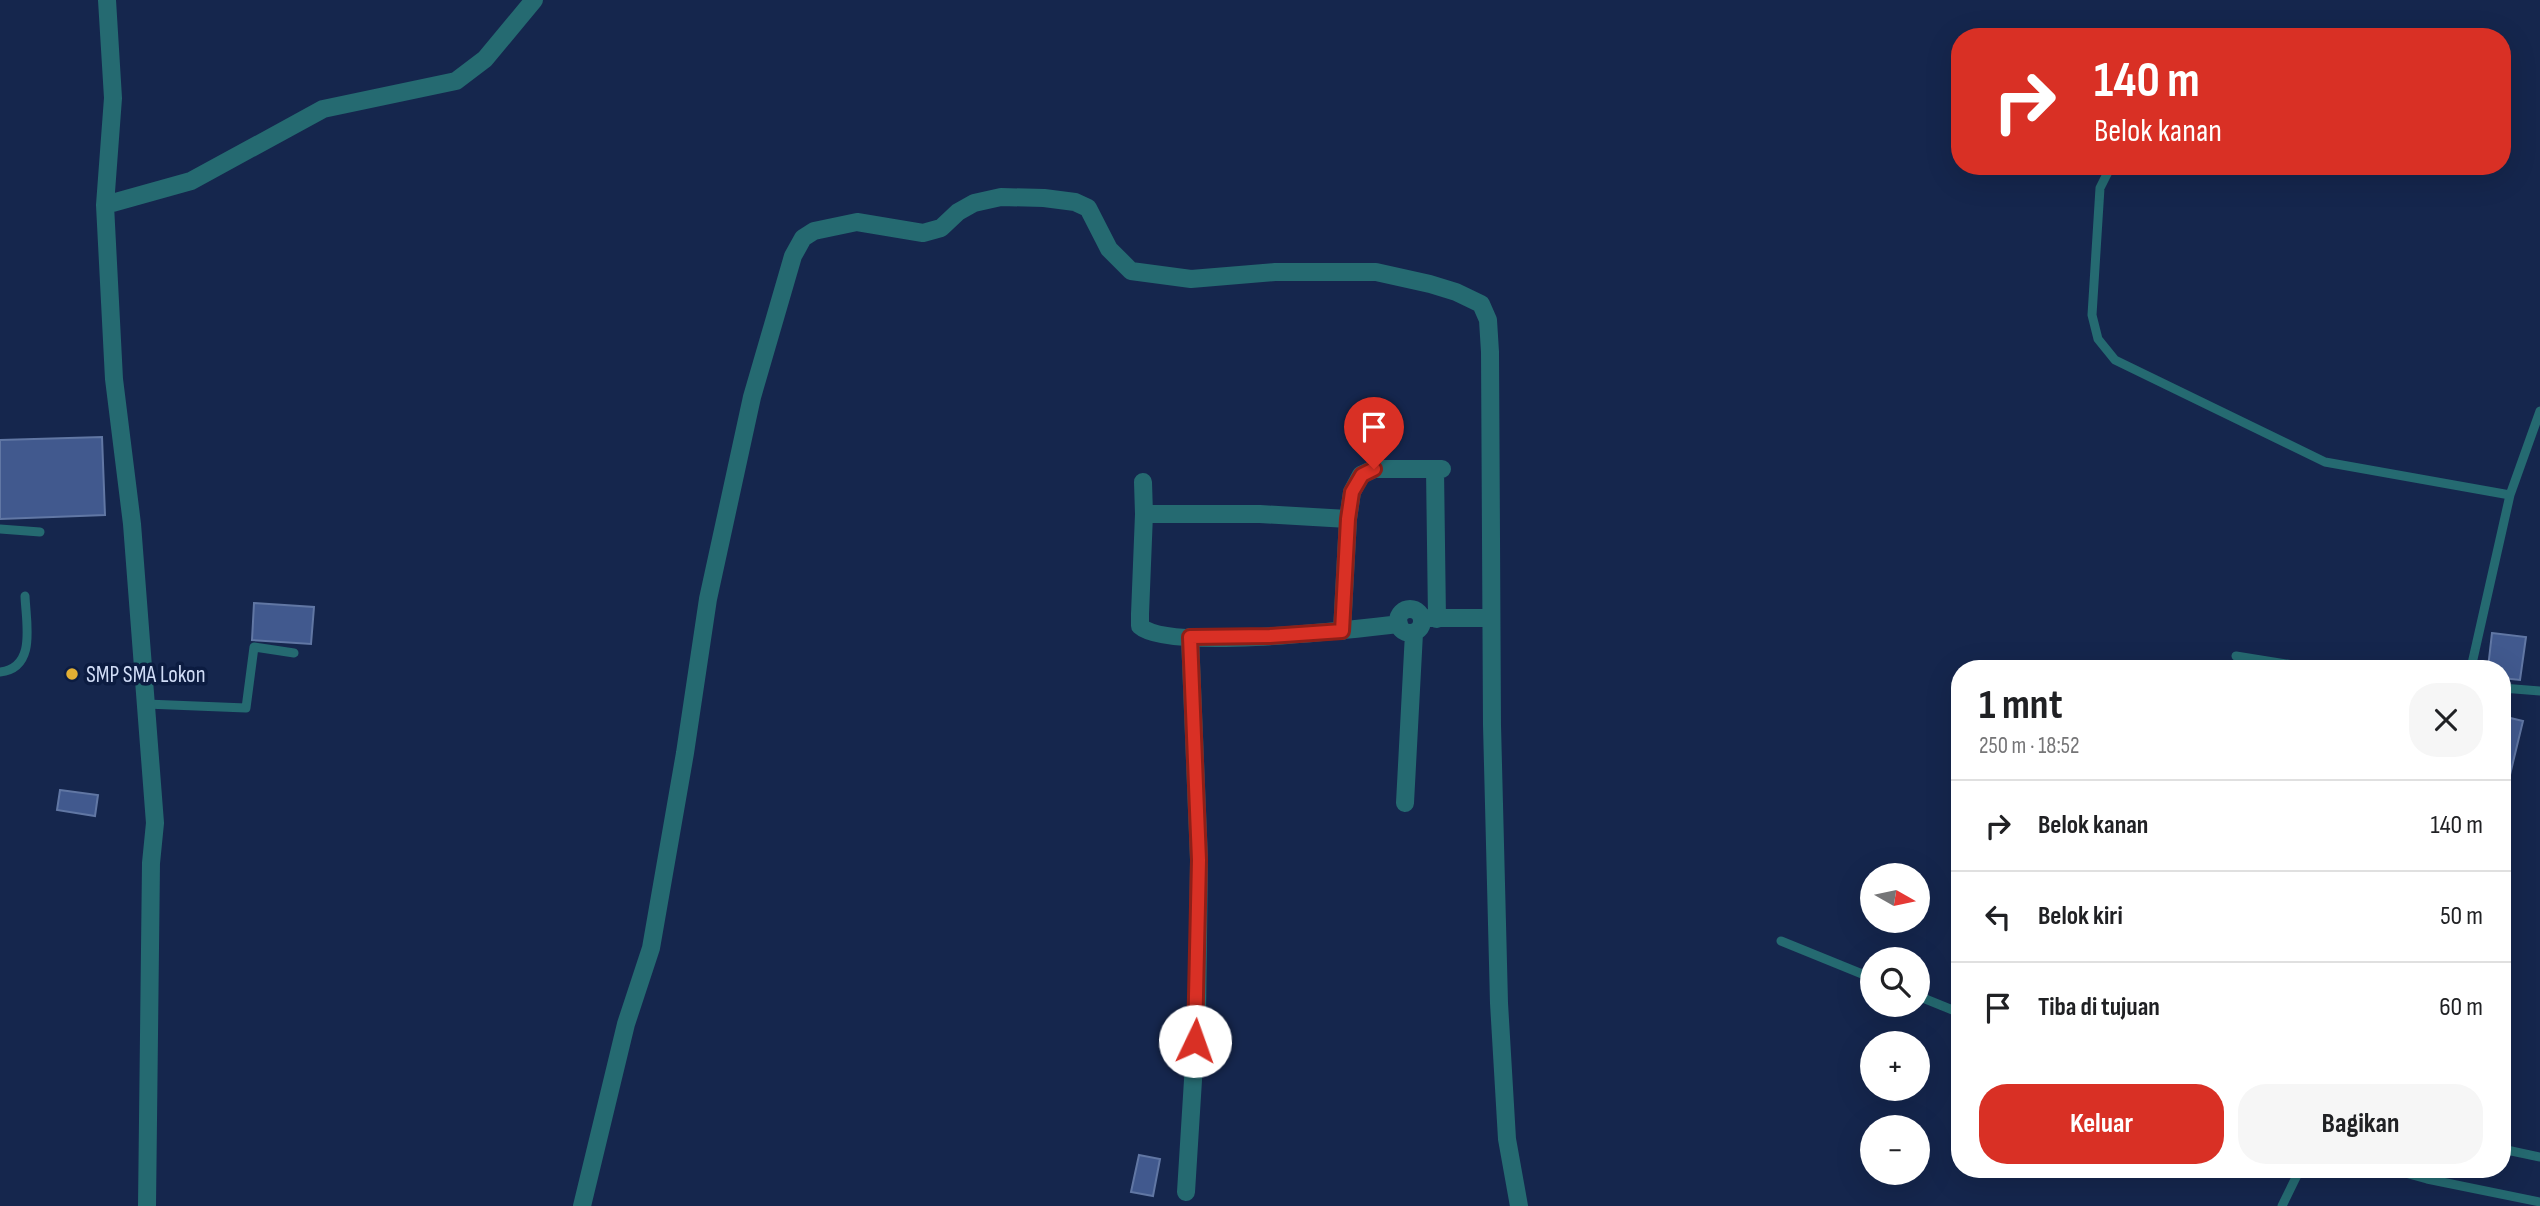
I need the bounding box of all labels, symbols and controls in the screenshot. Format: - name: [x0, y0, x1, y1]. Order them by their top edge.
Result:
- text: 140 m: [2094, 52, 2200, 111]
- icon: right: [1979, 56, 2070, 147]
- text: Belok kanan: [2094, 112, 2222, 151]
- pin: [1344, 397, 1404, 469]
- icon: arrive: [1355, 408, 1393, 446]
- place label: SMP SMA Lokon: [86, 661, 206, 689]
- marker: SMP SMA Lokon: [64, 666, 80, 682]
- text: 1 mnt: [1979, 680, 2063, 731]
- button: close: [2409, 683, 2483, 757]
- text: 250 m · 18:52: [1979, 732, 2079, 760]
- icon: right: [1979, 807, 2017, 845]
- text: Belok kanan: [2038, 810, 2148, 841]
- text: 140 m: [2431, 810, 2483, 841]
- north arrow: [1860, 863, 1930, 933]
- map controls: [1860, 863, 1930, 1185]
- icon: left: [1979, 898, 2017, 936]
- text: Belok kiri: [2038, 901, 2123, 932]
- text: 50 m: [2440, 901, 2483, 932]
- button: search: [1860, 947, 1930, 1017]
- icon: arrive: [1979, 989, 2017, 1027]
- text: Tiba di tujuan: [2038, 992, 2160, 1023]
- text: 60 m: [2439, 992, 2483, 1023]
- position arrow: [1158, 1004, 1232, 1078]
- button: +: [1860, 1031, 1930, 1101]
- button: Keluar: [1979, 1084, 2224, 1164]
- button: Bagikan: [2238, 1084, 2483, 1164]
- button: −: [1860, 1115, 1930, 1185]

